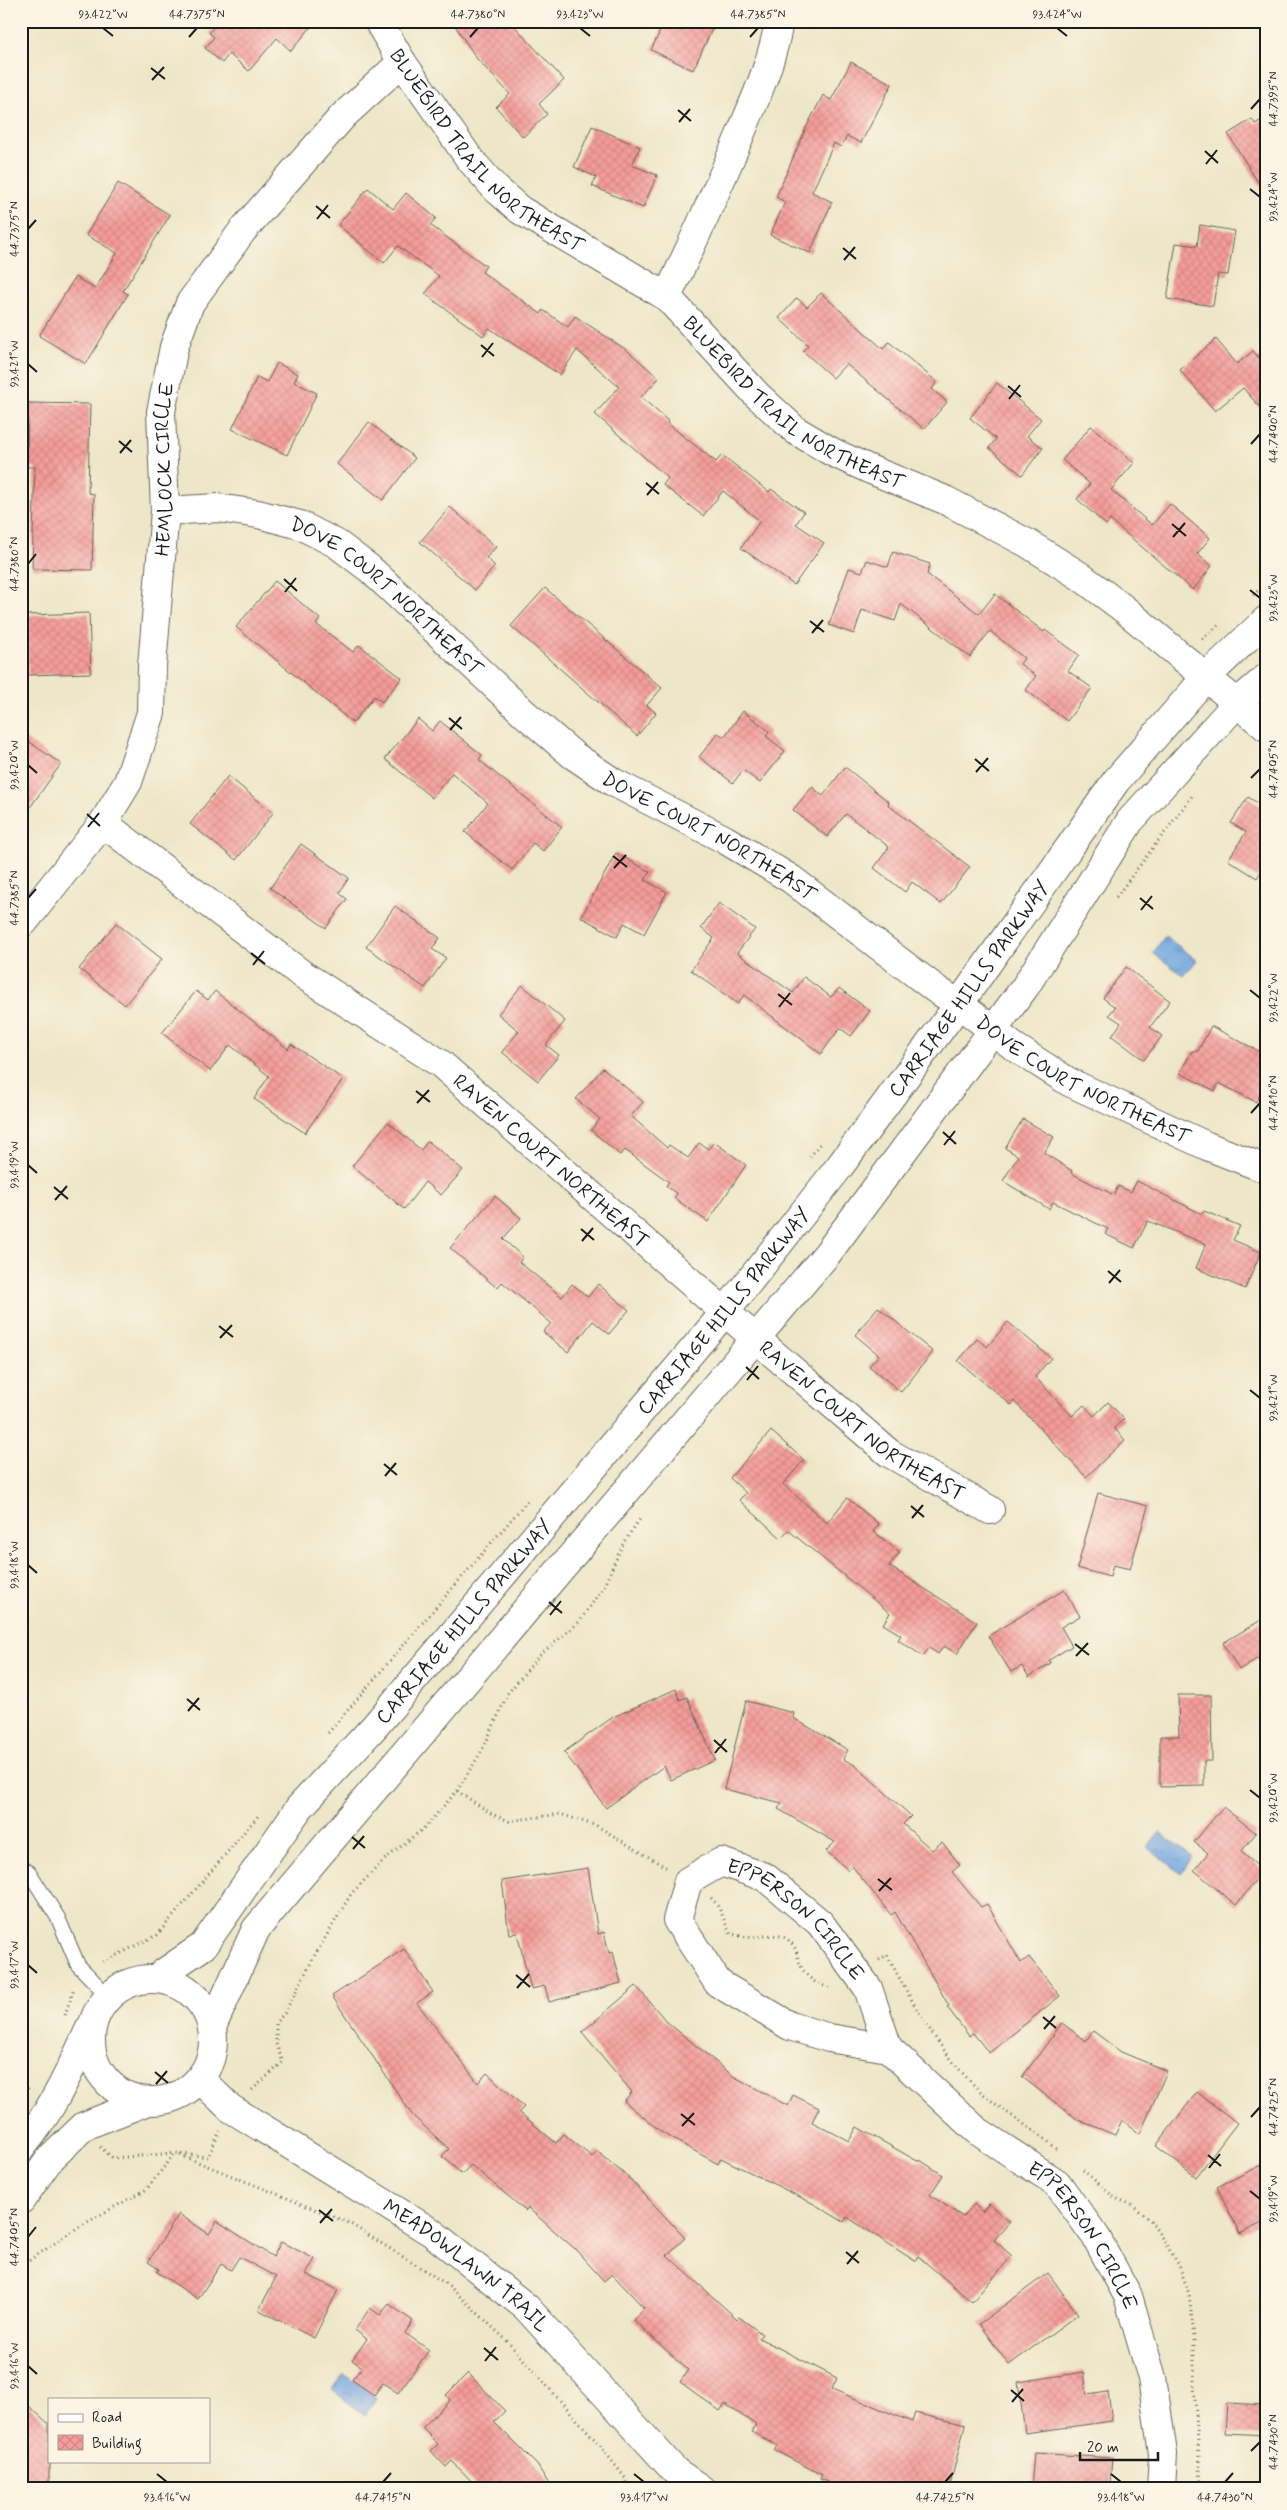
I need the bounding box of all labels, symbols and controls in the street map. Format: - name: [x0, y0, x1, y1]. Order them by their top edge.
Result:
- text: 93.422°W: [78, 7, 128, 23]
- text: 44.7375°N: [169, 7, 225, 23]
- text: 44.7380°N: [451, 7, 505, 23]
- text: 93.423°W: [557, 7, 604, 23]
- text: 44.7385°N: [730, 7, 786, 23]
- text: 93.424°W: [1032, 7, 1082, 23]
- street label: BLUEBIRD TRAIL NORTHEAST: [382, 44, 590, 260]
- text: 44.7395°N: [1266, 71, 1282, 127]
- text: 93.424°W: [1266, 172, 1282, 222]
- text: 44.7375°N: [7, 201, 23, 257]
- street label: BLUEBIRD TRAIL NORTHEAST: [676, 311, 909, 497]
- text: 93.421°W: [7, 341, 23, 387]
- street label: HEMLOCK CIRCLE: [149, 380, 182, 557]
- text: 44.7400°N: [1266, 405, 1282, 463]
- street label: DOVE COURT NORTHEAST: [287, 511, 489, 684]
- text: 44.7380°N: [7, 537, 23, 591]
- text: 93.423°W: [1266, 574, 1282, 621]
- text: 93.420°W: [7, 740, 23, 790]
- text: 44.7405°N: [1266, 740, 1282, 798]
- street label: DOVE COURT NORTHEAST: [596, 766, 822, 909]
- text: 44.7385°N: [7, 870, 23, 926]
- street label: CARRIAGE HILLS PARKWAY: [883, 875, 1057, 1103]
- text: 93.422°W: [1266, 973, 1282, 1023]
- street label: DOVE COURT NORTHEAST: [969, 1010, 1195, 1152]
- street label: RAVEN COURT NORTHEAST: [447, 1068, 654, 1255]
- text: 44.7410°N: [1266, 1075, 1282, 1131]
- text: 93.419°W: [7, 1141, 23, 1189]
- street label: CARRIAGE HILLS PARKWAY: [632, 1202, 818, 1421]
- street label: RAVEN COURT NORTHEAST: [753, 1335, 969, 1508]
- text: 93.421°W: [1266, 1375, 1282, 1421]
- street label: CARRIAGE HILLS PARKWAY: [370, 1514, 559, 1730]
- text: 93.418°W: [7, 1541, 23, 1589]
- text: 93.420°W: [1266, 1773, 1282, 1823]
- street label: EPPERSON CIRCLE: [723, 1853, 870, 1986]
- text: 93.417°W: [7, 1941, 23, 1989]
- text: 44.7425°N: [1266, 2078, 1282, 2136]
- street label: EPPERSON CIRCLE: [1022, 2156, 1143, 2313]
- text: 93.419°W: [1266, 2175, 1282, 2223]
- street label: MEADOWLAWN TRAIL: [377, 2193, 555, 2339]
- text: 44.7405°N: [7, 2208, 23, 2266]
- text: 93.416°W: [7, 2343, 23, 2389]
- legend: [48, 2398, 210, 2462]
- text: Road: [92, 2408, 122, 2428]
- text: 44.7430°N: [1266, 2414, 1282, 2470]
- scale bar: [1080, 2430, 1157, 2462]
- text: Building: [92, 2434, 142, 2455]
- text: 20 m: [1087, 2438, 1119, 2458]
- text: 93.416°W: [144, 2490, 190, 2506]
- text: 44.7415°N: [355, 2490, 411, 2506]
- text: 93.417°W: [620, 2490, 668, 2506]
- text: 44.7425°N: [916, 2490, 974, 2506]
- text: 93.418°W: [1097, 2490, 1145, 2506]
- text: 44.7430°N: [1197, 2490, 1253, 2506]

